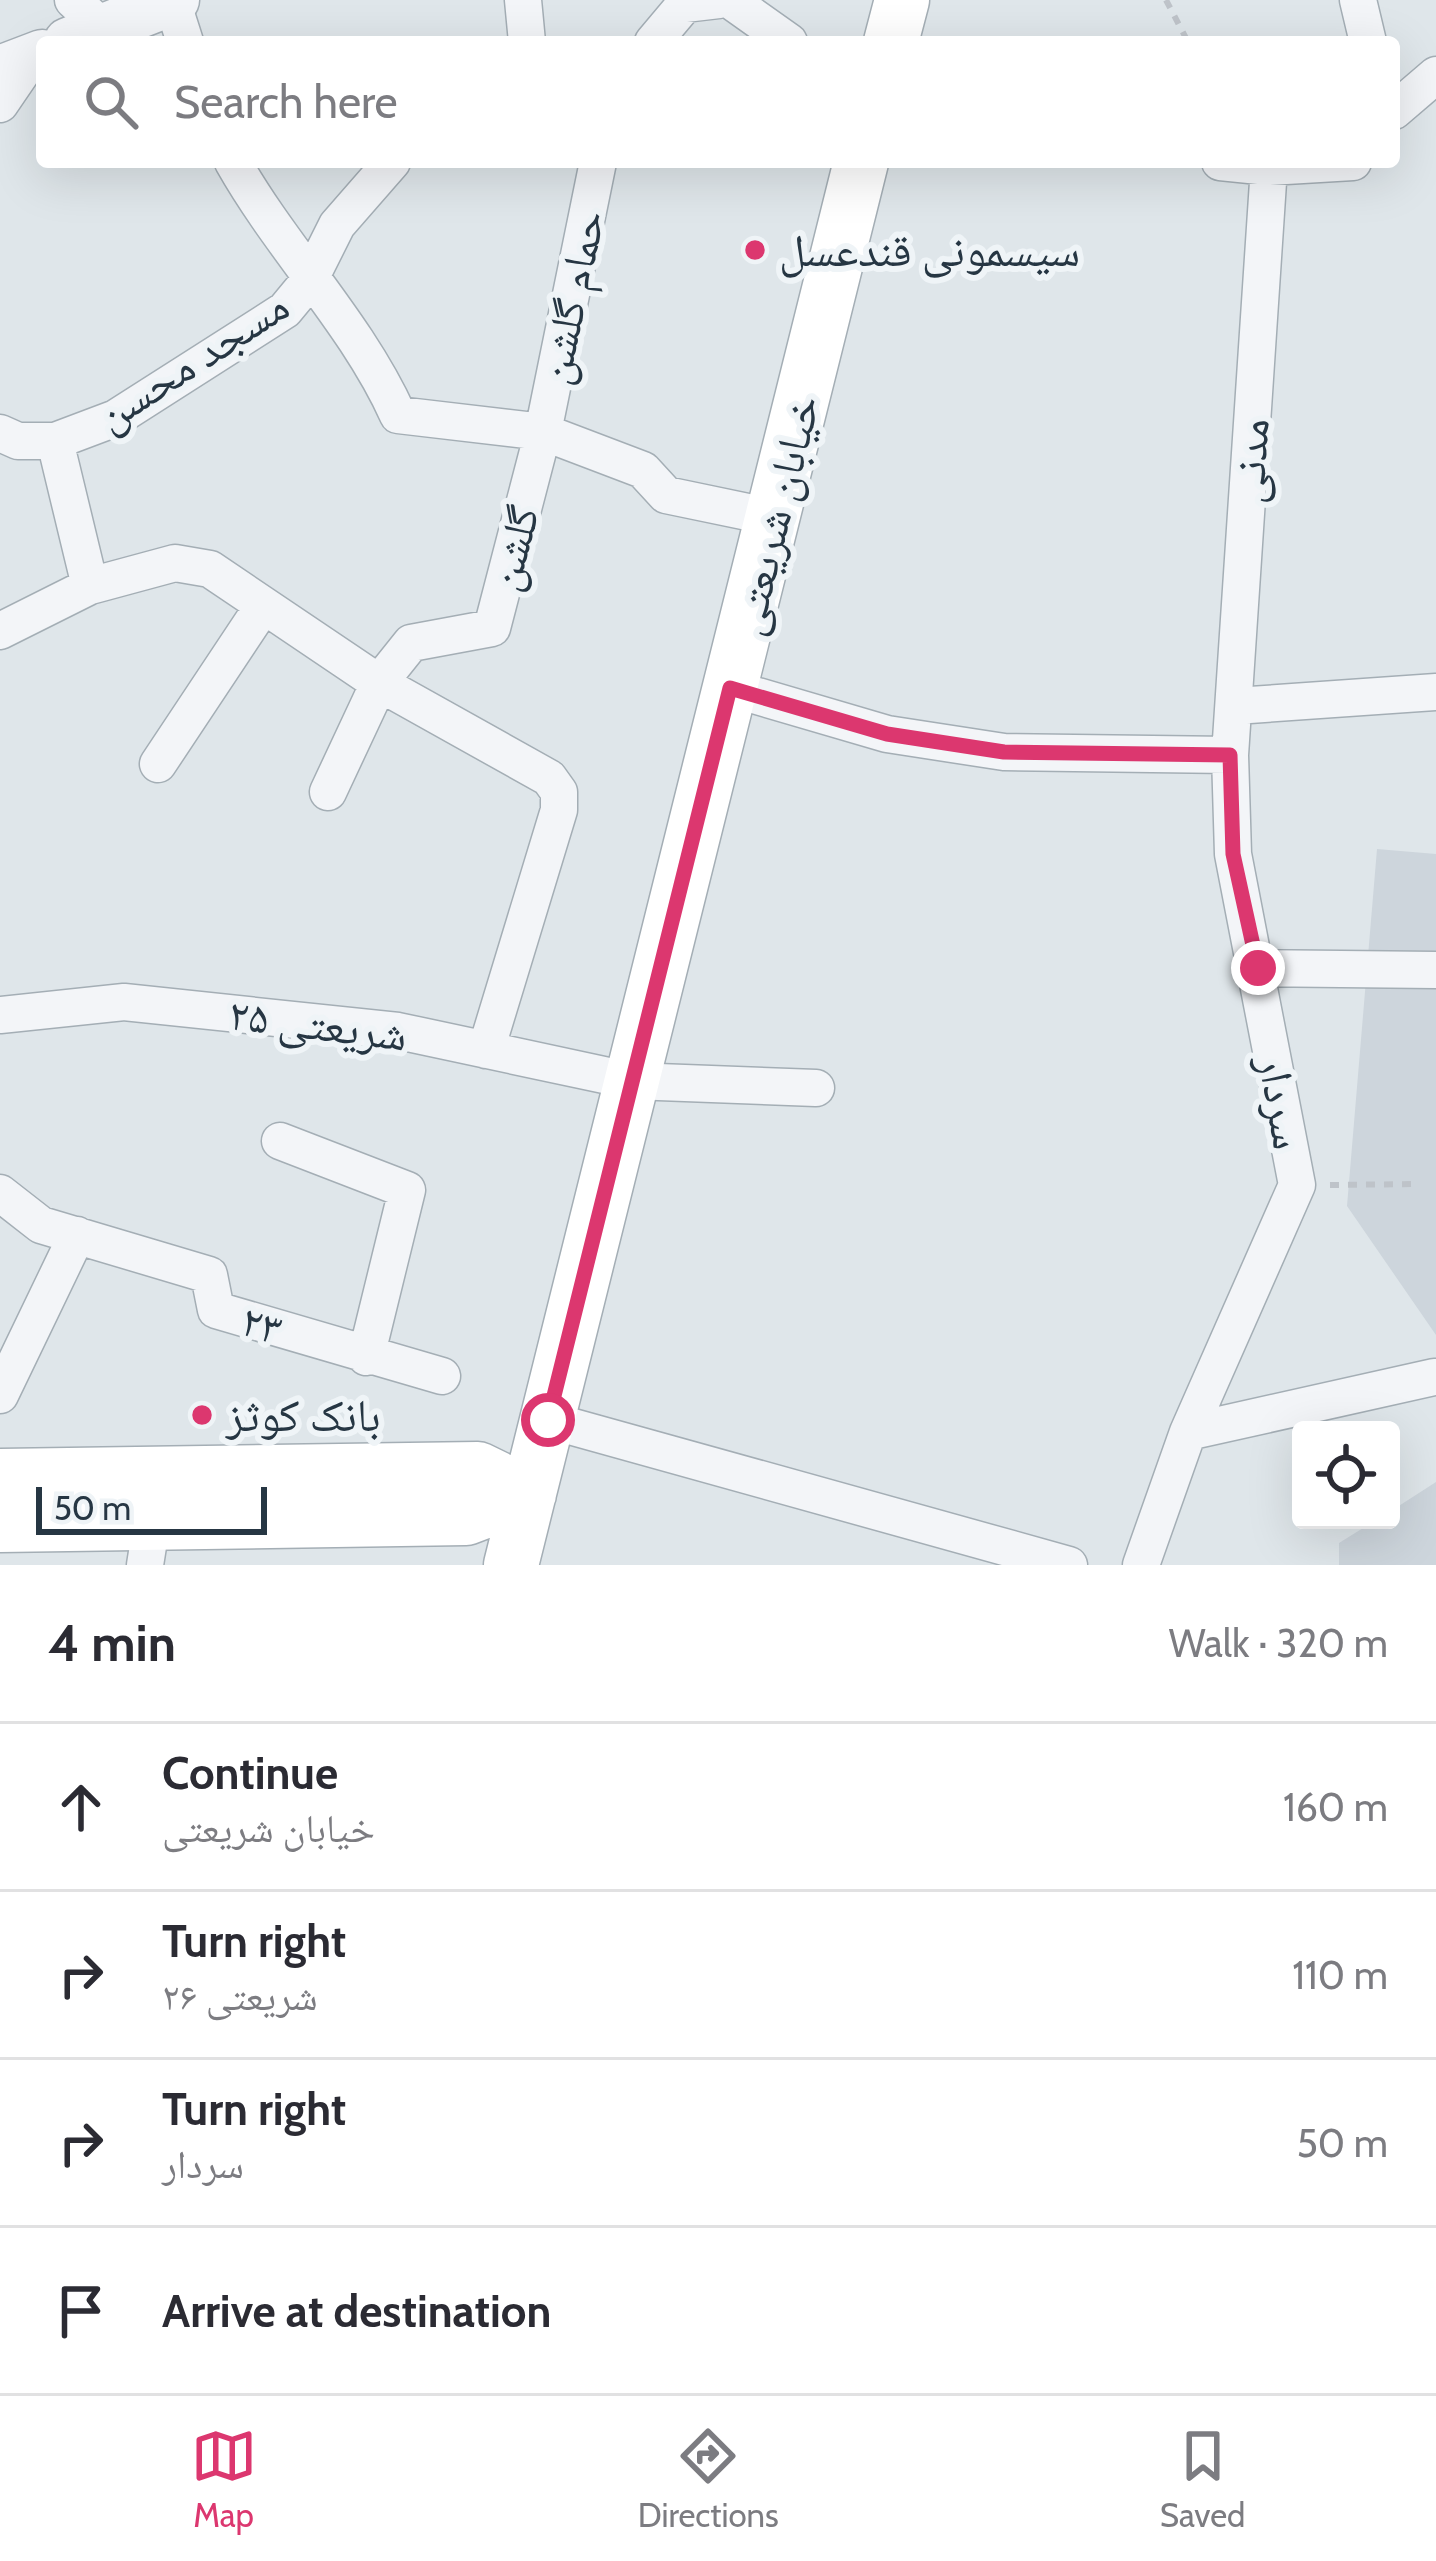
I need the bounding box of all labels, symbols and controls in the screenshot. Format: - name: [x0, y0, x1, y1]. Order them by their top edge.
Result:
- search box: [36, 36, 1400, 168]
- icon: search: [78, 69, 144, 135]
- text: Search here: [174, 75, 398, 129]
- street label: حمام گلشن: [526, 205, 620, 390]
- place label: سیسمونی قندعسل: [779, 223, 1080, 278]
- marker: سیسمونی قندعسل: [742, 237, 768, 263]
- street label: مسجد محسن: [86, 278, 299, 443]
- street label: خیابان شریعتی: [719, 389, 832, 641]
- street label: مدنی: [1220, 417, 1281, 505]
- street label: گلشن: [476, 500, 551, 597]
- route end: [1231, 941, 1285, 995]
- street label: شریعتی ۲۵: [225, 986, 410, 1063]
- street label: سردار: [1247, 1050, 1317, 1153]
- street label: ۲۳: [235, 1292, 289, 1356]
- place label: بانک کوثز: [225, 1388, 381, 1442]
- route start: [521, 1393, 575, 1447]
- marker: بانک کوثز: [189, 1402, 215, 1428]
- map controls: [1292, 1421, 1400, 1529]
- button: locate: [1292, 1421, 1400, 1529]
- scale bar: [36, 1481, 267, 1534]
- text: 50 m: [54, 1488, 131, 1528]
- text: 4 min: [48, 1612, 176, 1674]
- text: Walk · 320 m: [1169, 1619, 1388, 1667]
- text: Continue: [162, 1746, 338, 1800]
- icon: ahead: [48, 1774, 114, 1840]
- text: 160 m: [1283, 1783, 1388, 1831]
- text: خیابان شریعتی: [162, 1804, 375, 1852]
- text: Turn right: [162, 1914, 346, 1968]
- icon: right: [48, 1942, 114, 2008]
- text: 110 m: [1292, 1951, 1388, 1999]
- text: شریعتی ۲۶: [162, 1972, 318, 2020]
- text: Turn right: [162, 2082, 346, 2136]
- icon: right: [48, 2110, 114, 2176]
- text: 50 m: [1297, 2119, 1388, 2167]
- text: سردار: [162, 2140, 244, 2188]
- icon: arrive: [48, 2278, 114, 2344]
- text: Arrive at destination: [162, 2284, 551, 2338]
- tab: Map: [191, 2423, 257, 2535]
- tab: Directions: [638, 2423, 779, 2535]
- tab: Saved: [1160, 2423, 1245, 2535]

